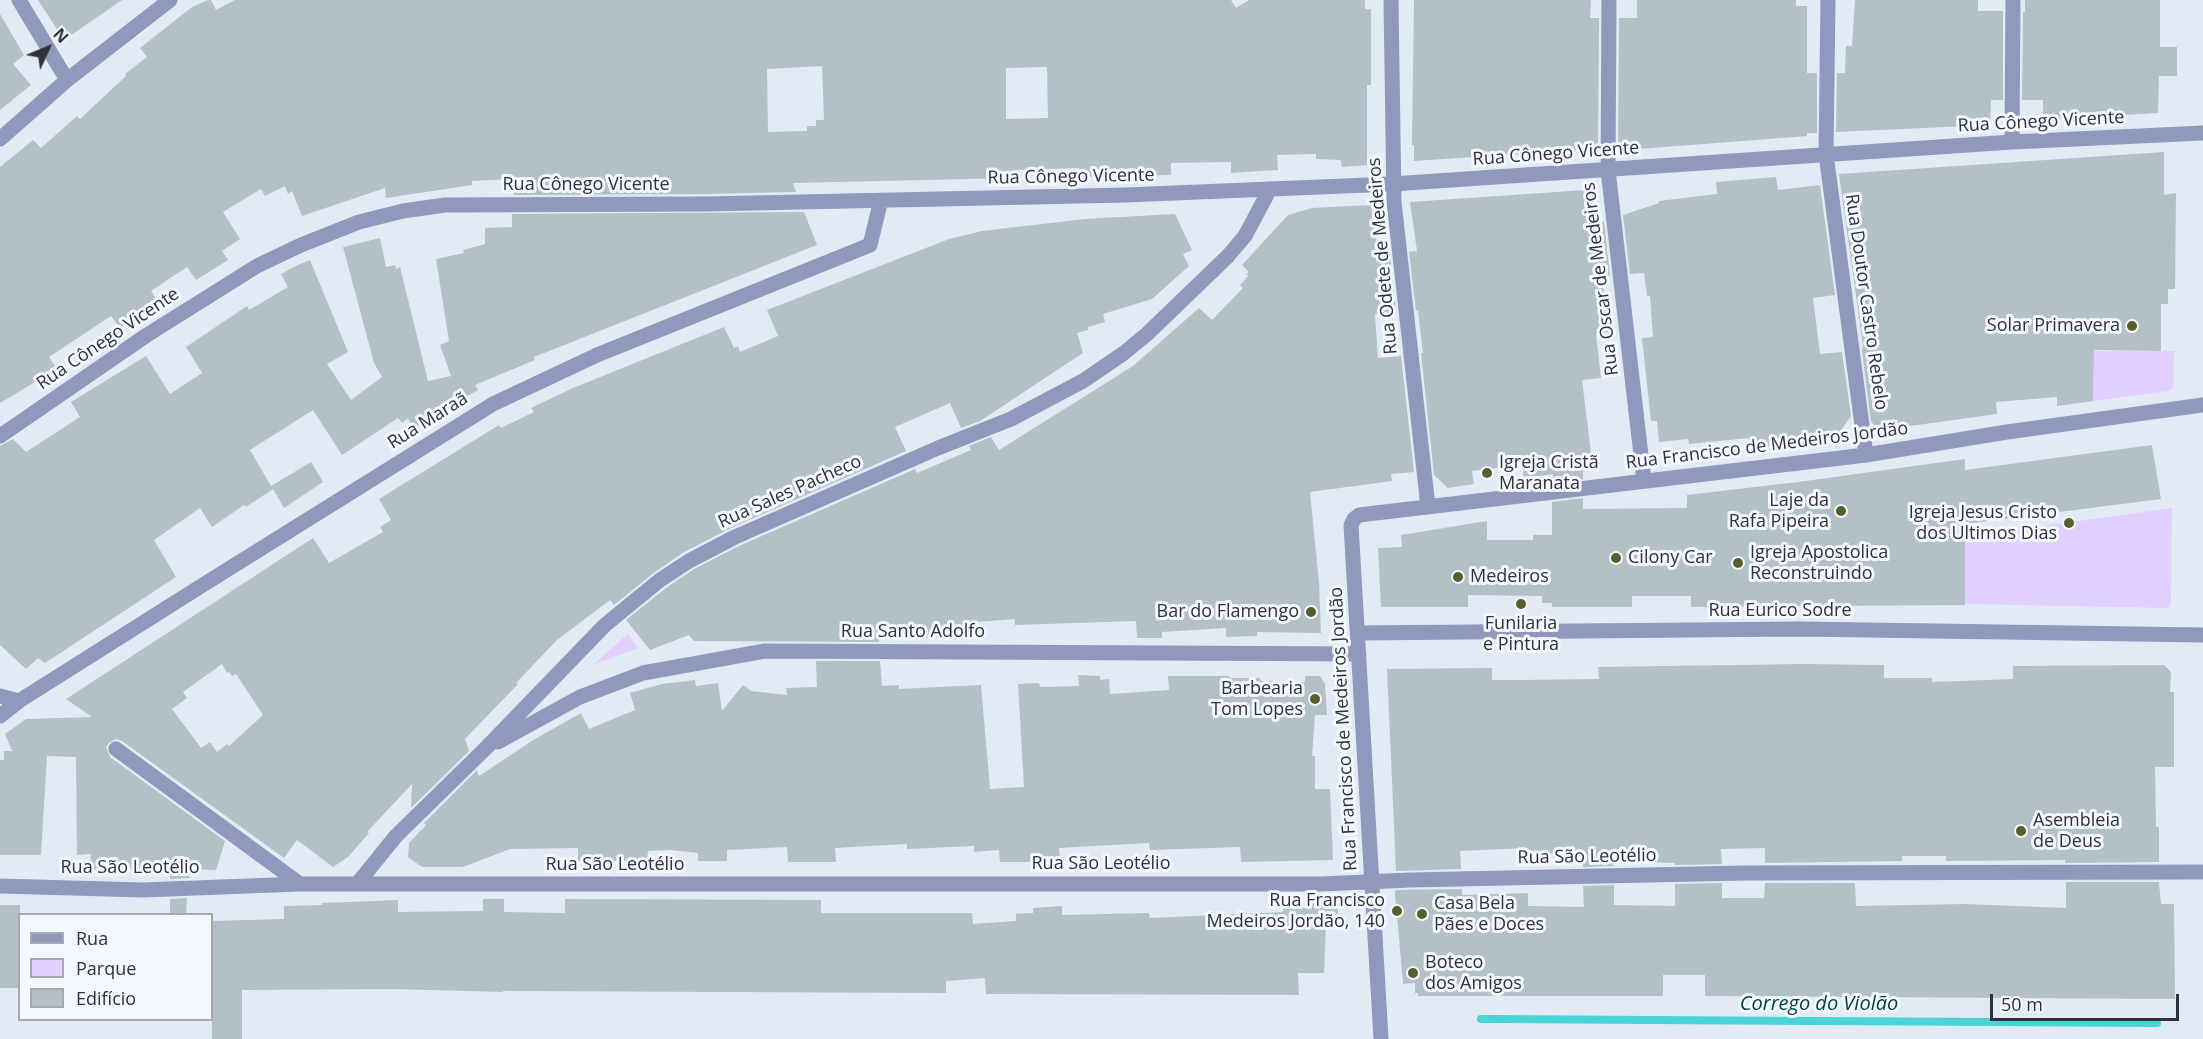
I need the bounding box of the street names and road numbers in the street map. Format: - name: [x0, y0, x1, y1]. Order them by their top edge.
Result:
- street label: Rua Cônego Vicente: [1957, 107, 2125, 137]
- street label: Rua Cônego Vicente: [1472, 137, 1640, 171]
- street label: Rua Odete de Medeiros: [1364, 157, 1402, 355]
- street label: Rua Cônego Vicente: [987, 165, 1155, 189]
- street label: Rua Cônego Vicente: [503, 174, 669, 196]
- street label: Rua Oscar de Medeiros: [1578, 181, 1624, 377]
- street label: Rua Doutor Castro Rebelo: [1840, 193, 1892, 411]
- street label: Rua Cônego Vicente: [33, 283, 183, 395]
- street label: Rua Maraã: [384, 388, 472, 454]
- street label: Rua Francisco de Medeiros Jordão: [1625, 418, 1909, 474]
- street label: Rua Sales Pacheco: [715, 451, 865, 533]
- street label: Rua Francisco de Medeiros Jordão: [1326, 586, 1362, 872]
- street label: Rua Eurico Sodre: [1708, 600, 1852, 622]
- street label: Rua Santo Adolfo: [841, 621, 985, 643]
- street label: Rua São Leotélio: [1517, 845, 1657, 869]
- street label: Rua São Leotélio: [1032, 853, 1170, 875]
- street label: Rua São Leotélio: [546, 854, 684, 876]
- street label: Rua São Leotélio: [61, 857, 199, 879]

